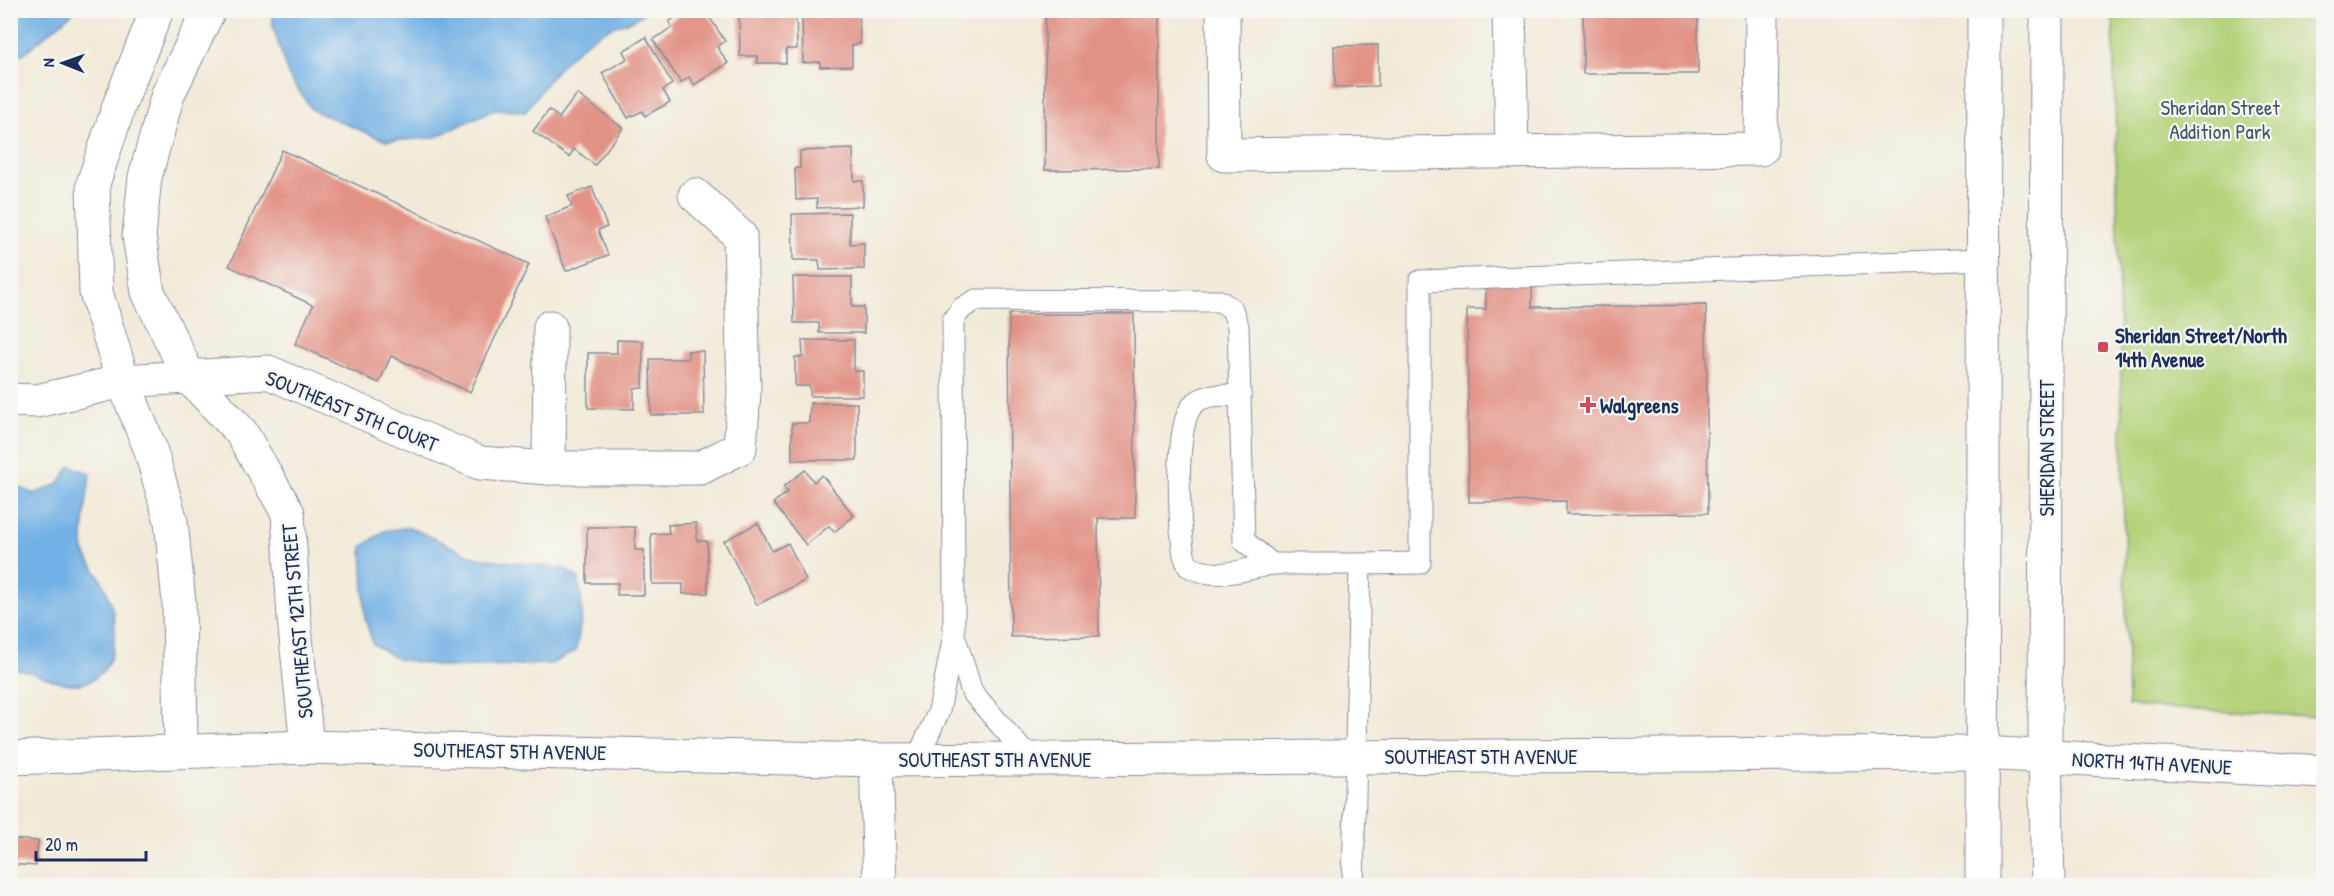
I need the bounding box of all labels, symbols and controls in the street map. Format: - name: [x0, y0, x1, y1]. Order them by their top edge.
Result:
- north arrow: [33, 33, 93, 93]
- text: N: [37, 58, 59, 67]
- park label: Sheridan Street Addition Park: [2160, 93, 2280, 146]
- place label: Sheridan Street/North 14th Avenue: [2115, 321, 2287, 374]
- marker: Sheridan Street/North 14th Avenue: [2096, 340, 2110, 354]
- street label: SOUTHEAST 5TH COURT: [261, 363, 444, 459]
- street label: SHERIDAN STREET: [2032, 378, 2061, 516]
- place label: Walgreens: [1600, 391, 1678, 421]
- marker: Walgreens: [1581, 398, 1595, 412]
- street label: SOUTHEAST 12TH STREET: [274, 521, 320, 720]
- street label: SOUTHEAST 5TH AVENUE: [413, 735, 607, 767]
- street label: SOUTHEAST 5TH AVENUE: [1384, 742, 1578, 771]
- street label: NORTH 14TH AVENUE: [2071, 744, 2233, 782]
- street label: SOUTHEAST 5TH AVENUE: [898, 745, 1092, 774]
- scale bar: [36, 824, 146, 862]
- text: 20 m: [45, 832, 78, 857]

